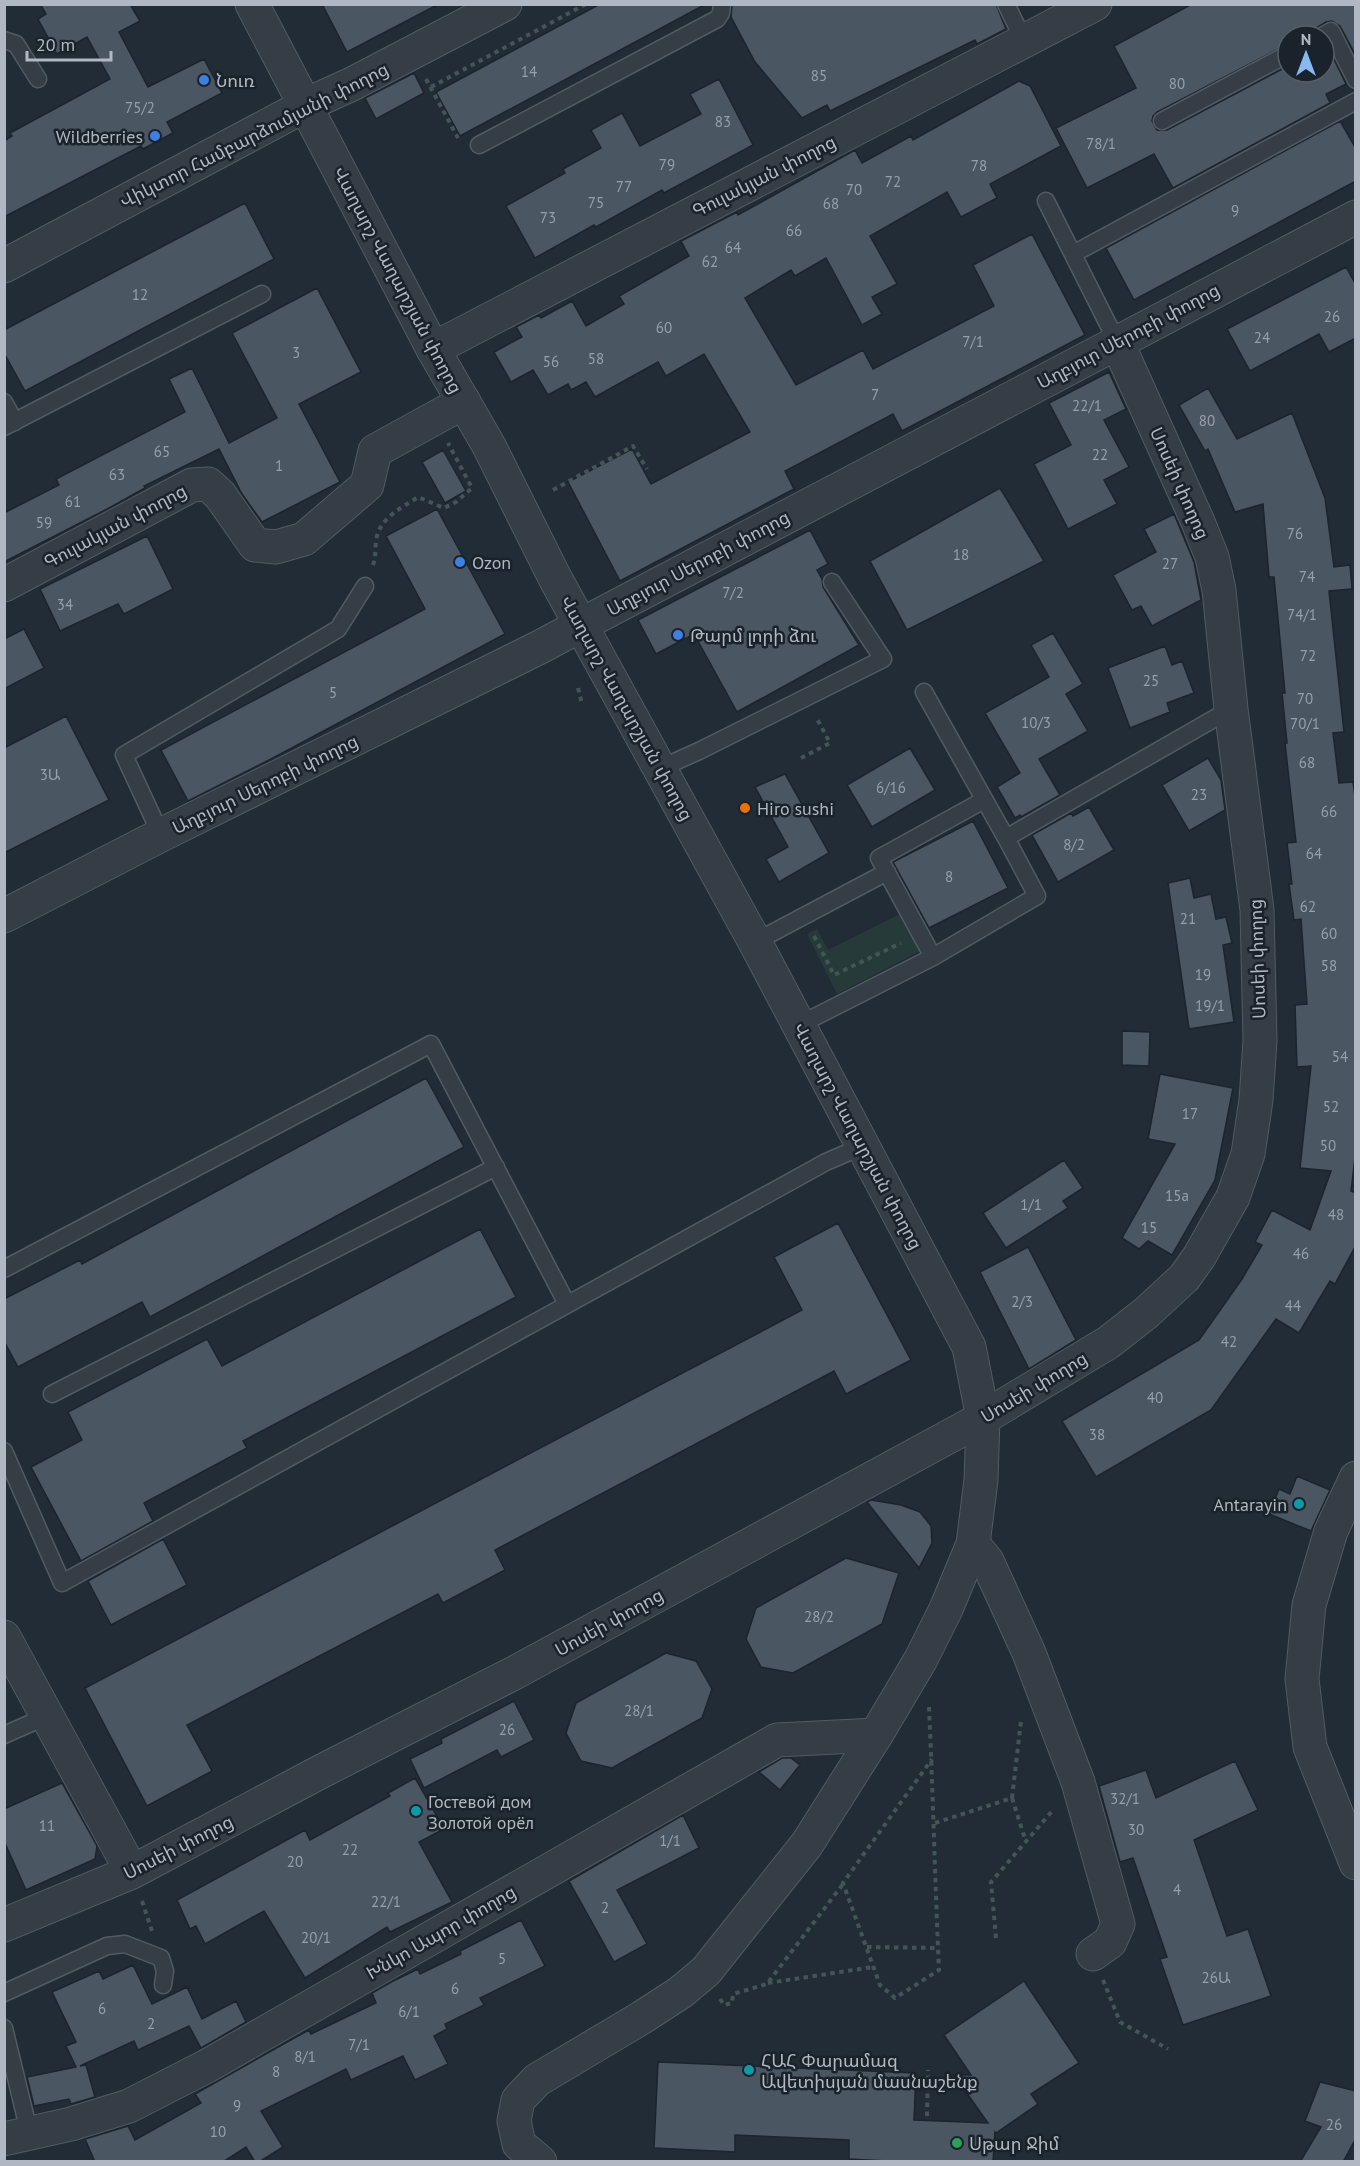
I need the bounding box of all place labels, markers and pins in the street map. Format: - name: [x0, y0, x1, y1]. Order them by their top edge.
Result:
- place label: Նուռ: [216, 69, 255, 92]
- marker: Նուռ: [197, 73, 211, 87]
- place label: Wildberries: [56, 125, 143, 148]
- marker: Wildberries: [148, 129, 162, 143]
- place label: Ozon: [472, 551, 511, 574]
- marker: Ozon: [453, 555, 467, 569]
- place label: Թարմ լորի ձու: [690, 624, 816, 647]
- marker: Թարմ լորի ձու: [671, 628, 685, 642]
- place label: Hiro sushi: [757, 797, 834, 820]
- marker: Hiro sushi: [738, 801, 752, 815]
- place label: Antarayin: [1213, 1493, 1287, 1516]
- marker: Antarayin: [1292, 1497, 1306, 1511]
- place label: Гостевой дом Золотой орёл: [428, 1790, 534, 1834]
- marker: Гостевой дом Золотой орёл: [409, 1804, 423, 1818]
- place label: ՀԱՀ Փարամազ Ավետիսյան մասնաշենք: [761, 2049, 978, 2093]
- marker: ՀԱՀ Փարամազ Ավետիսյան մասնաշենք: [742, 2063, 756, 2077]
- place label: Սթար Ջիմ: [969, 2132, 1059, 2155]
- marker: Սթար Ջիմ: [950, 2136, 964, 2150]

